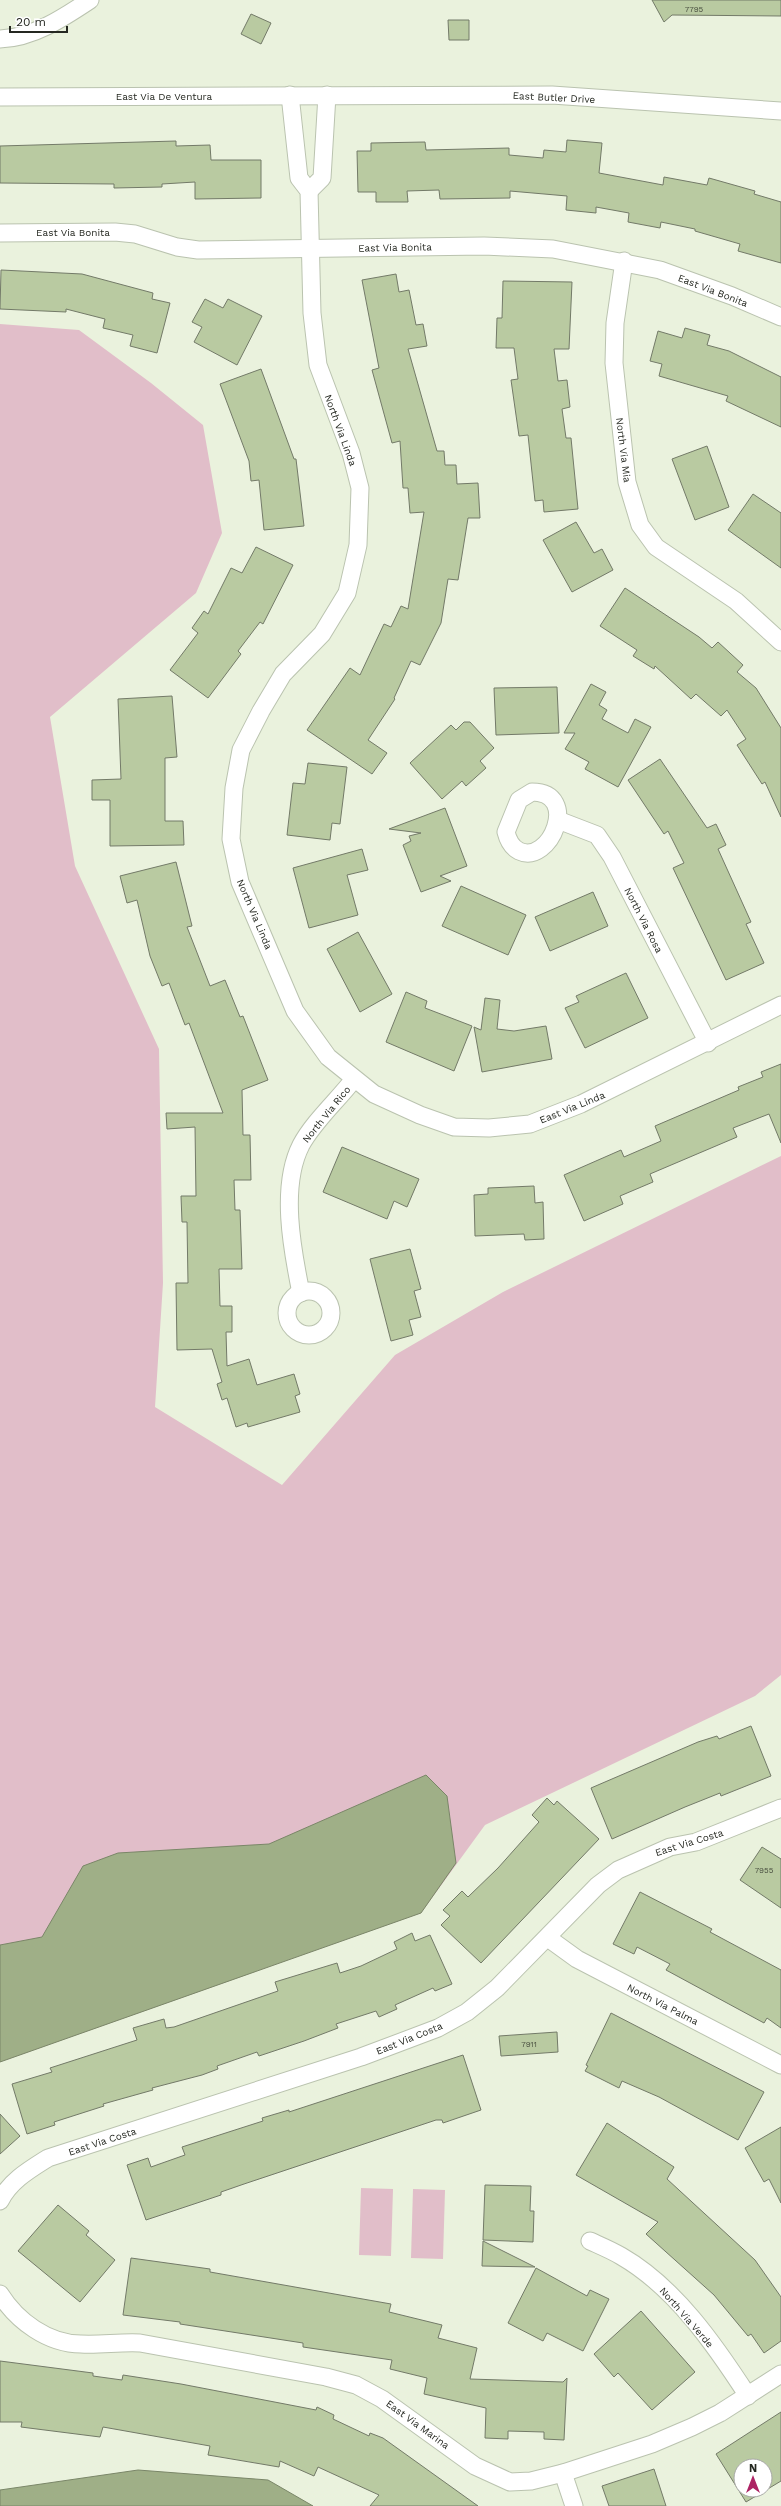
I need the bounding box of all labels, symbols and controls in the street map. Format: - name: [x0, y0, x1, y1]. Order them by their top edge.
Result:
- house number: 7795: [685, 5, 704, 14]
- scale bar: [10, 8, 67, 34]
- text: 20 m: [16, 15, 46, 29]
- street label: East Butler Drive: [512, 90, 596, 105]
- street label: East Via De Ventura: [116, 91, 213, 102]
- street label: East Via Bonita: [36, 227, 110, 238]
- street label: East Via Bonita: [358, 241, 432, 254]
- street label: East Via Bonita: [676, 272, 750, 309]
- street label: North Via Linda: [322, 393, 359, 468]
- street label: North Via Mia: [614, 417, 633, 483]
- street label: North Via Linda: [235, 877, 274, 951]
- street label: North Via Rosa: [622, 886, 665, 955]
- street label: North Via Rico: [300, 1084, 352, 1145]
- street label: East Via Linda: [538, 1089, 607, 1126]
- street label: East Via Costa: [654, 1827, 725, 1858]
- house number: 7955: [755, 1866, 774, 1875]
- street label: North Via Palma: [625, 1982, 701, 2027]
- street label: East Via Costa: [374, 2020, 444, 2057]
- house number: 7911: [521, 2040, 537, 2049]
- street label: East Via Costa: [67, 2125, 138, 2158]
- street label: North Via Verde: [658, 2285, 716, 2350]
- street label: East Via Marina: [384, 2398, 452, 2451]
- north arrow: [733, 2458, 773, 2498]
- text: N: [749, 2462, 757, 2475]

